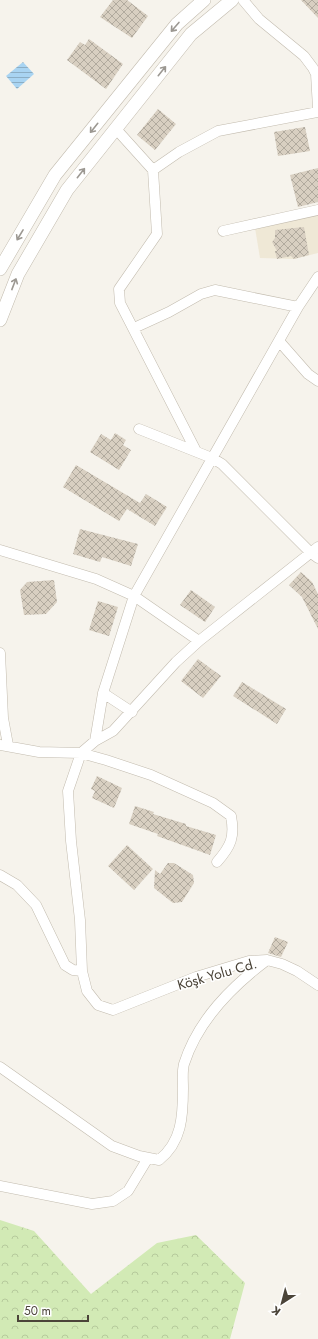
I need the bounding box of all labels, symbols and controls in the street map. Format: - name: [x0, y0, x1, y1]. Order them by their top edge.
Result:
- one-way arrow: [171, 22, 180, 32]
- one-way arrow: [157, 66, 166, 77]
- one-way arrow: [89, 122, 98, 133]
- one-way arrow: [77, 168, 85, 179]
- one-way arrow: [16, 229, 24, 241]
- one-way arrow: [10, 278, 18, 290]
- street label: Köşk Yolu Cd.: [175, 953, 259, 995]
- north arrow: [262, 1283, 302, 1323]
- scale bar: [18, 1297, 88, 1323]
- text: 50 m: [24, 1302, 51, 1320]
- text: K: [268, 1302, 284, 1320]

